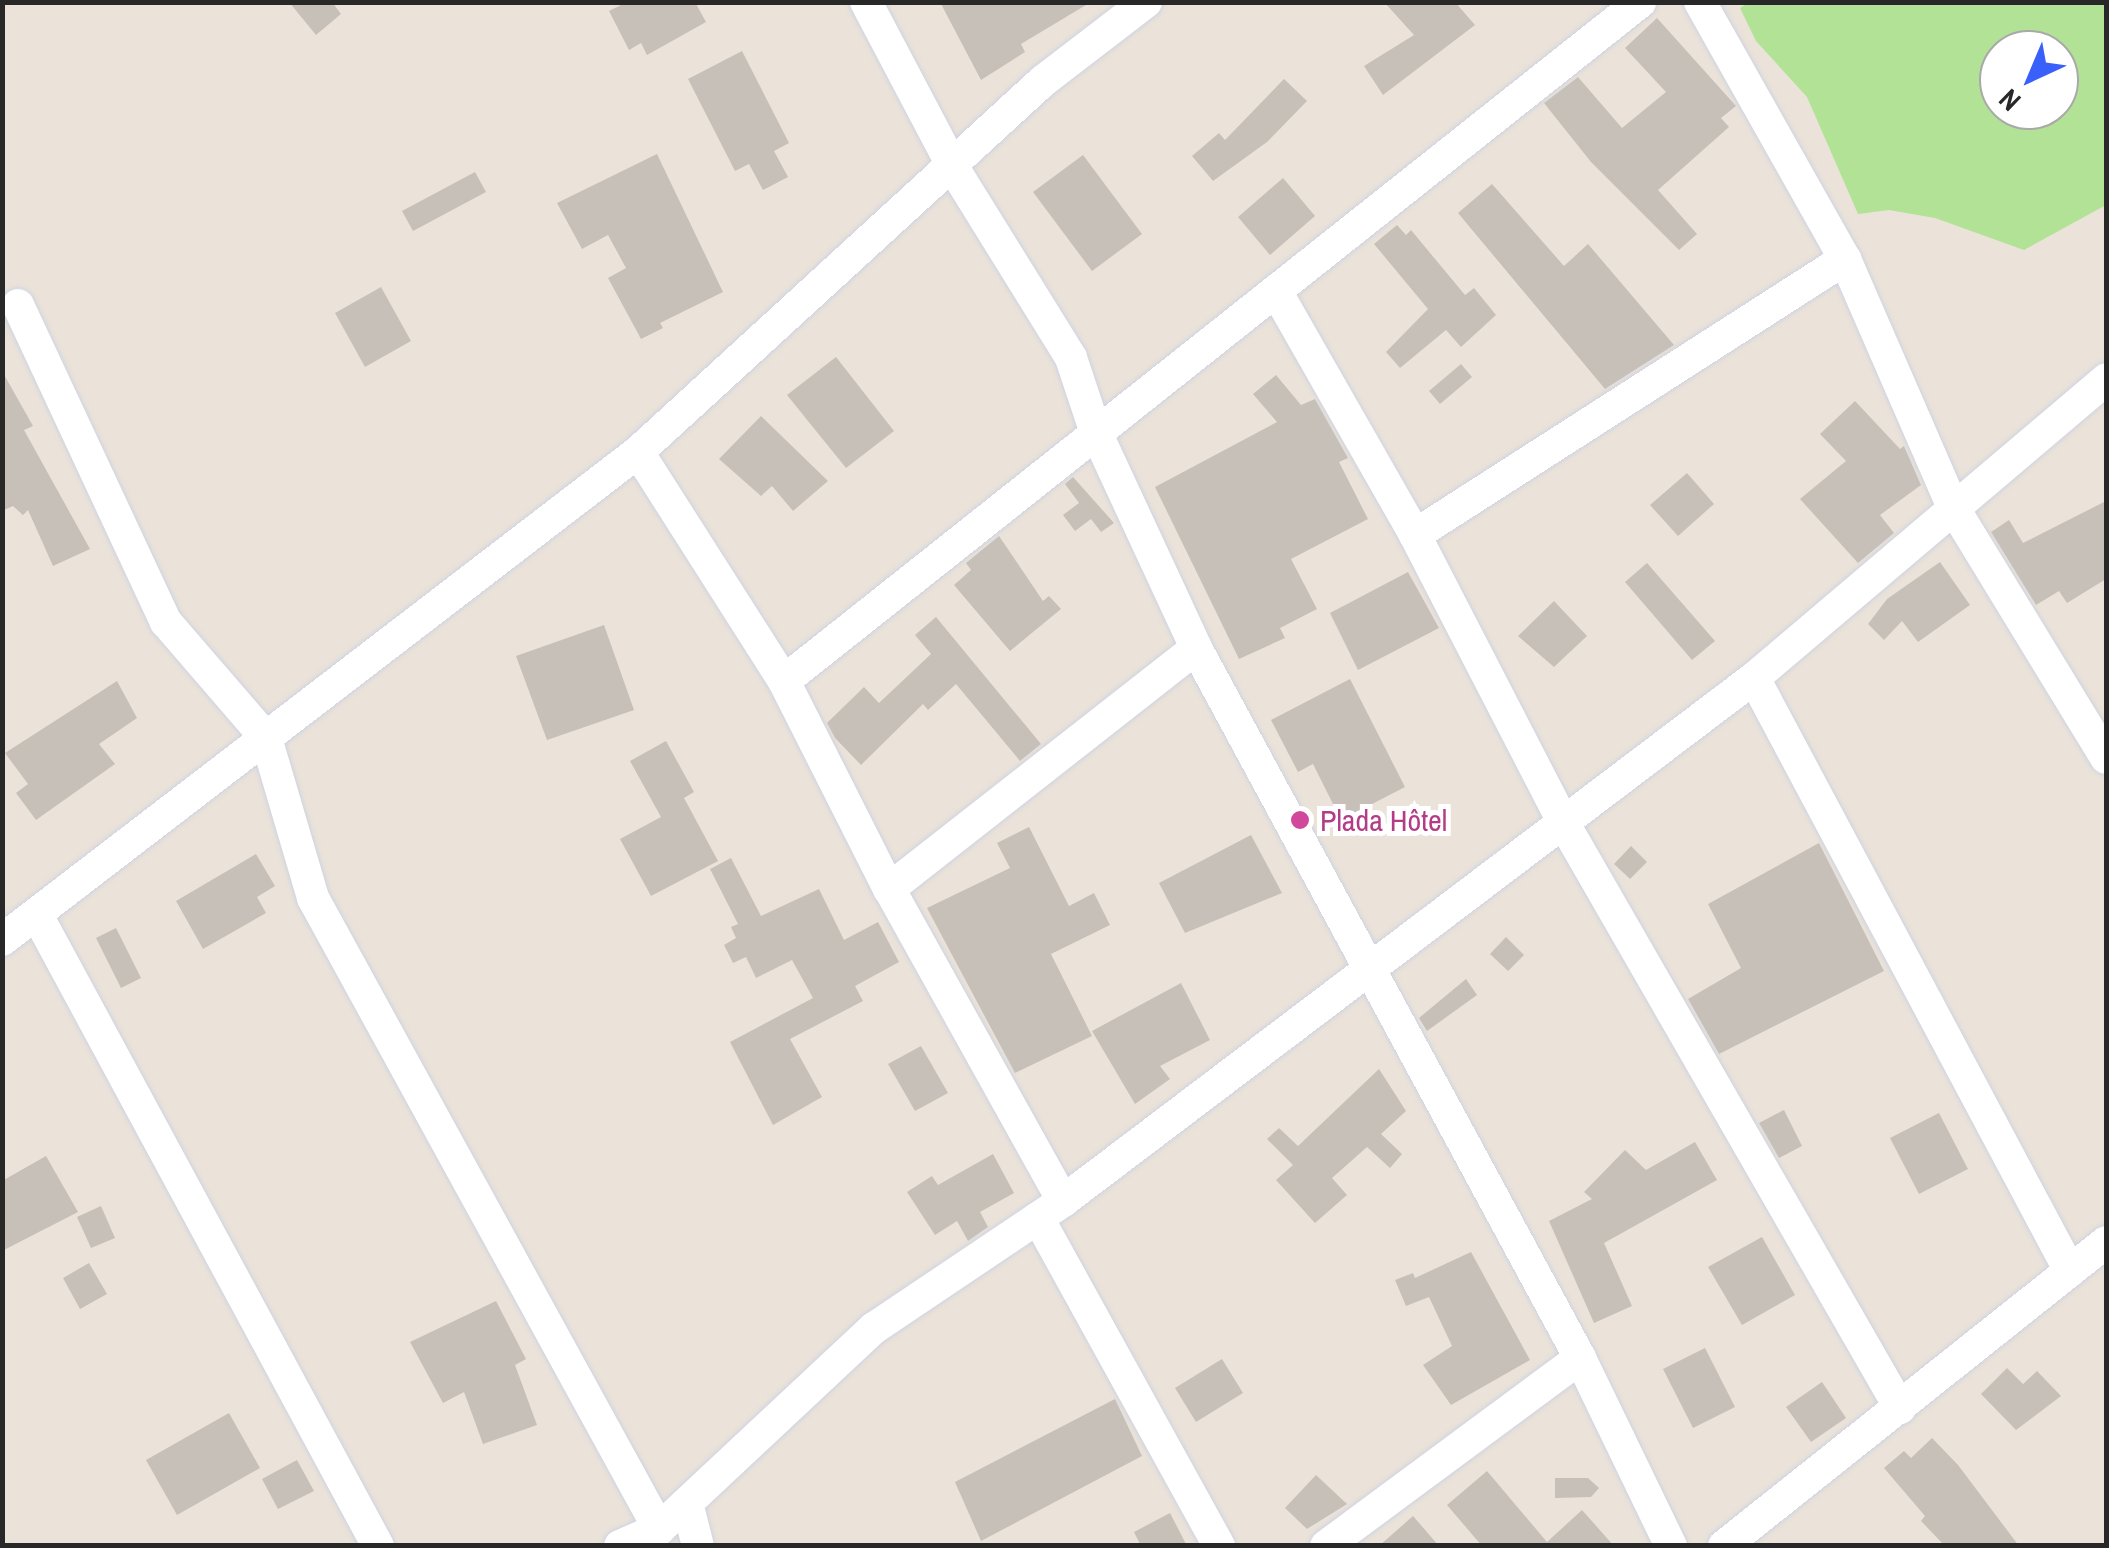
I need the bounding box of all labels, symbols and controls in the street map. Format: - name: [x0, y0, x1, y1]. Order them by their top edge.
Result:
- north arrow: [1979, 30, 2079, 130]
- text: N: [1990, 81, 2029, 120]
- place label: Plada Hôtel: [1320, 802, 1447, 838]
- marker: Plada Hôtel: [1289, 809, 1311, 831]

